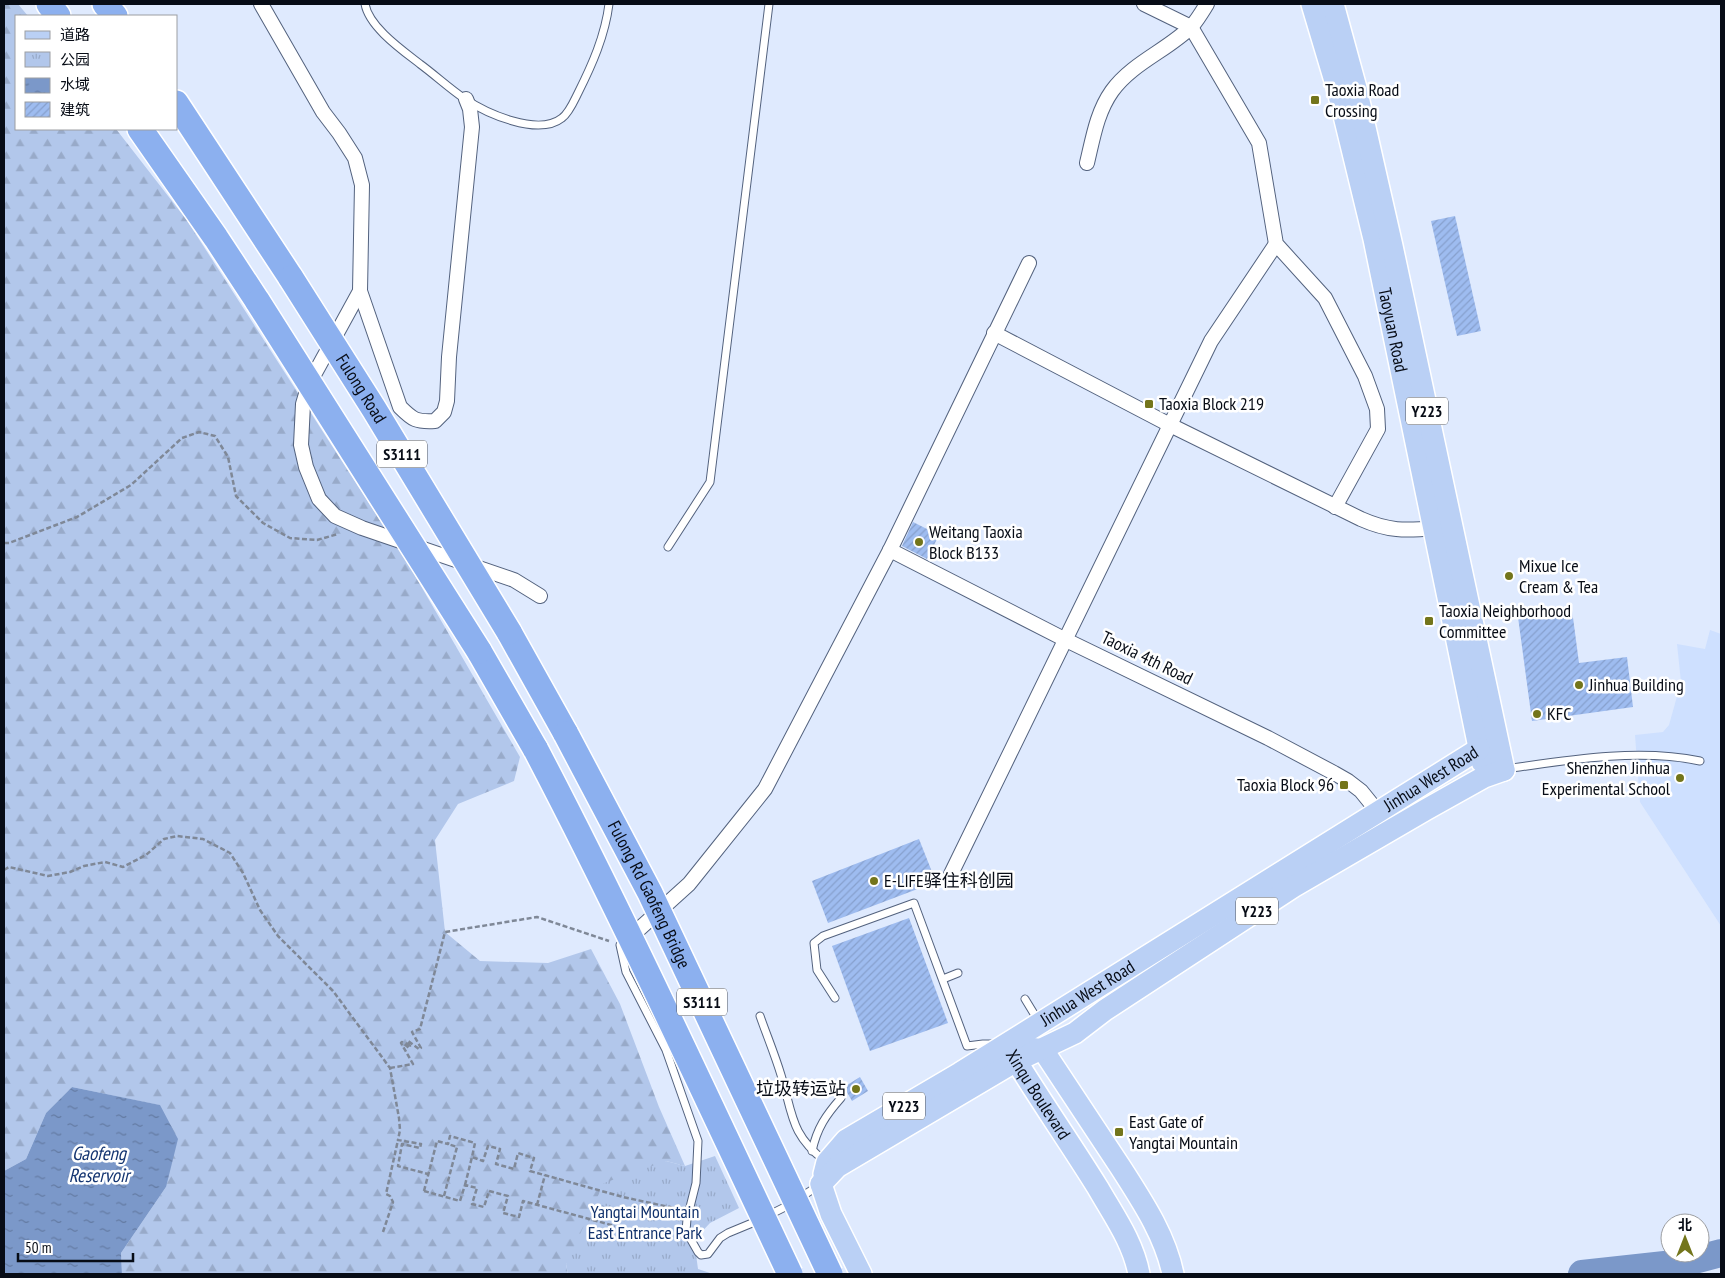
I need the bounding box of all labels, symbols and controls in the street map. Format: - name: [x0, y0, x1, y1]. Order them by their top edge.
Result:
- legend: [15, 15, 178, 130]
- text: 道路: [60, 25, 90, 44]
- text: 公园: [60, 50, 90, 69]
- text: 水域: [60, 75, 90, 94]
- place label: Taoxia Road Crossing: [1325, 78, 1399, 122]
- marker: Taoxia Road Crossing: [1309, 94, 1321, 106]
- text: 建筑: [60, 100, 90, 119]
- street label: Taoyuan Road: [1373, 286, 1413, 374]
- street label: Fulong Road: [331, 350, 392, 427]
- place label: Taoxia Block 219: [1159, 392, 1264, 415]
- marker: Taoxia Block 219: [1143, 398, 1155, 410]
- road number: Y223: [1406, 398, 1448, 424]
- road number: S3111: [377, 440, 427, 468]
- place label: Weitang Taoxia Block B133: [929, 520, 1023, 564]
- marker: Weitang Taoxia Block B133: [913, 536, 925, 548]
- place label: Mixue Ice Cream & Tea: [1519, 554, 1598, 598]
- marker: Mixue Ice Cream & Tea: [1503, 570, 1515, 582]
- place label: Taoxia Neighborhood Committee: [1439, 599, 1571, 643]
- marker: Taoxia Neighborhood Committee: [1423, 615, 1435, 627]
- street label: Taoxia 4th Road: [1098, 626, 1197, 690]
- place label: Jinhua Building: [1588, 673, 1684, 696]
- marker: Jinhua Building: [1573, 679, 1585, 691]
- place label: KFC: [1547, 702, 1572, 725]
- marker: KFC: [1531, 708, 1543, 720]
- street label: Jinhua West Road: [1378, 740, 1482, 817]
- place label: Shenzhen Jinhua Experimental School: [1542, 756, 1671, 800]
- marker: Shenzhen Jinhua Experimental School: [1674, 772, 1686, 784]
- place label: Taoxia Block 96: [1237, 773, 1334, 796]
- marker: Taoxia Block 96: [1338, 779, 1350, 791]
- street label: Fulong Rd Gaofeng Bridge: [603, 817, 696, 972]
- place label: E-LIFE驿住科创园: [884, 869, 1014, 892]
- marker: E-LIFE驿住科创园: [868, 875, 880, 887]
- road number: Y223: [1236, 898, 1278, 924]
- street label: Jinhua West Road: [1035, 955, 1139, 1032]
- road number: S3111: [677, 989, 727, 1016]
- street label: Xinqu Boulevard: [1001, 1045, 1076, 1144]
- place label: 垃圾转运站: [756, 1077, 846, 1100]
- marker: 垃圾转运站: [850, 1083, 862, 1095]
- road number: Y223: [883, 1092, 925, 1120]
- place label: East Gate of Yangtai Mountain: [1129, 1110, 1238, 1154]
- marker: East Gate of Yangtai Mountain: [1113, 1126, 1125, 1138]
- water label: Gaofeng Reservoir: [69, 1141, 132, 1187]
- park label: Yangtai Mountain East Entrance Park: [588, 1200, 702, 1244]
- north arrow: [1660, 1213, 1710, 1263]
- text: 北: [1678, 1216, 1692, 1234]
- scale bar: [18, 1230, 132, 1262]
- text: 50 m: [25, 1238, 51, 1257]

